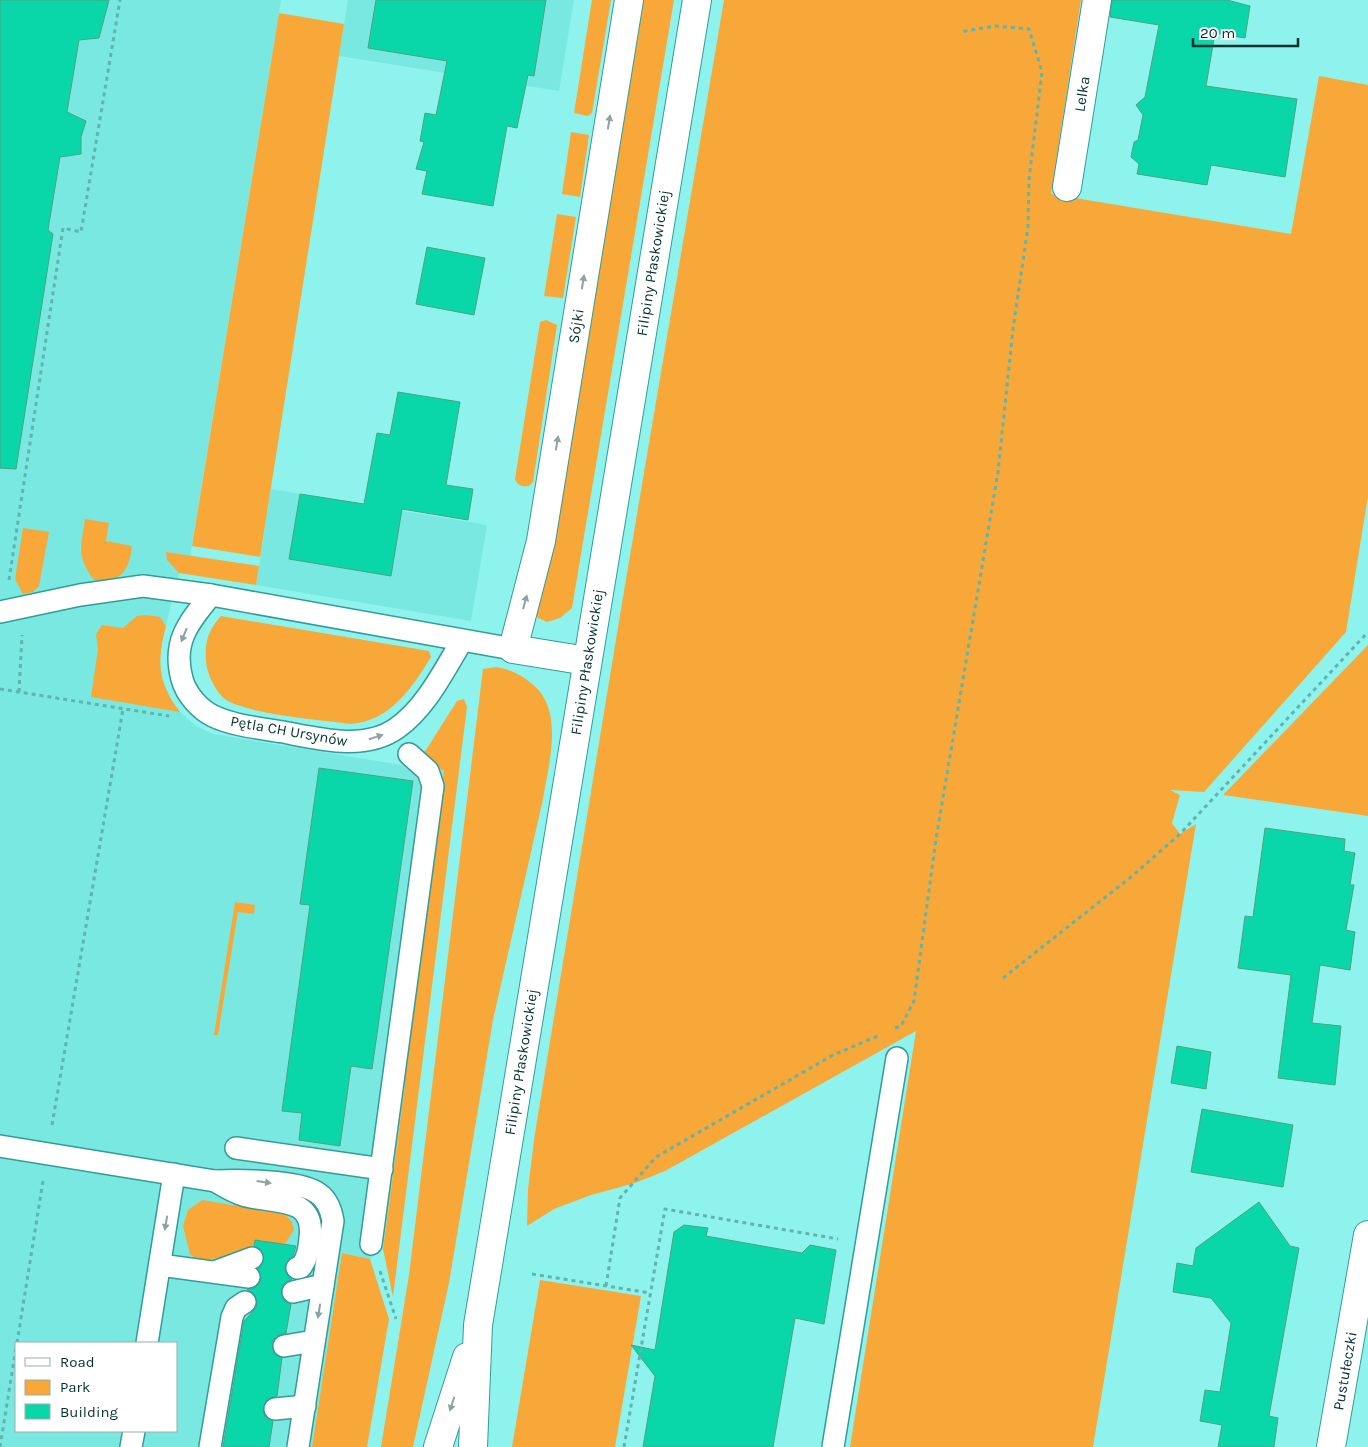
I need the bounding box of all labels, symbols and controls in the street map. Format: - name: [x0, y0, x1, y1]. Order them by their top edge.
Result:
- scale bar: [1193, 15, 1298, 47]
- text: 20 m: [1200, 24, 1235, 42]
- street label: Lelka: [1070, 75, 1094, 113]
- one-way arrow: [605, 113, 613, 129]
- street label: Filipiny Płaskowickiej: [633, 189, 673, 337]
- one-way arrow: [579, 274, 587, 290]
- street label: Sójki: [564, 307, 588, 345]
- one-way arrow: [553, 434, 561, 450]
- street label: Filipiny Płaskowickiej: [567, 588, 607, 736]
- one-way arrow: [521, 594, 529, 609]
- one-way arrow: [180, 628, 188, 643]
- street label: Pętla CH Ursynów: [229, 712, 349, 750]
- one-way arrow: [368, 733, 383, 741]
- street label: Filipiny Płaskowickiej: [501, 988, 541, 1136]
- one-way arrow: [256, 1178, 272, 1186]
- one-way arrow: [162, 1215, 170, 1231]
- one-way arrow: [315, 1304, 323, 1320]
- street label: Pustułeczki: [1329, 1330, 1361, 1412]
- legend: [15, 1342, 178, 1432]
- text: Road: [60, 1353, 95, 1371]
- text: Park: [60, 1378, 90, 1396]
- one-way arrow: [448, 1397, 455, 1412]
- text: Building: [60, 1403, 118, 1421]

